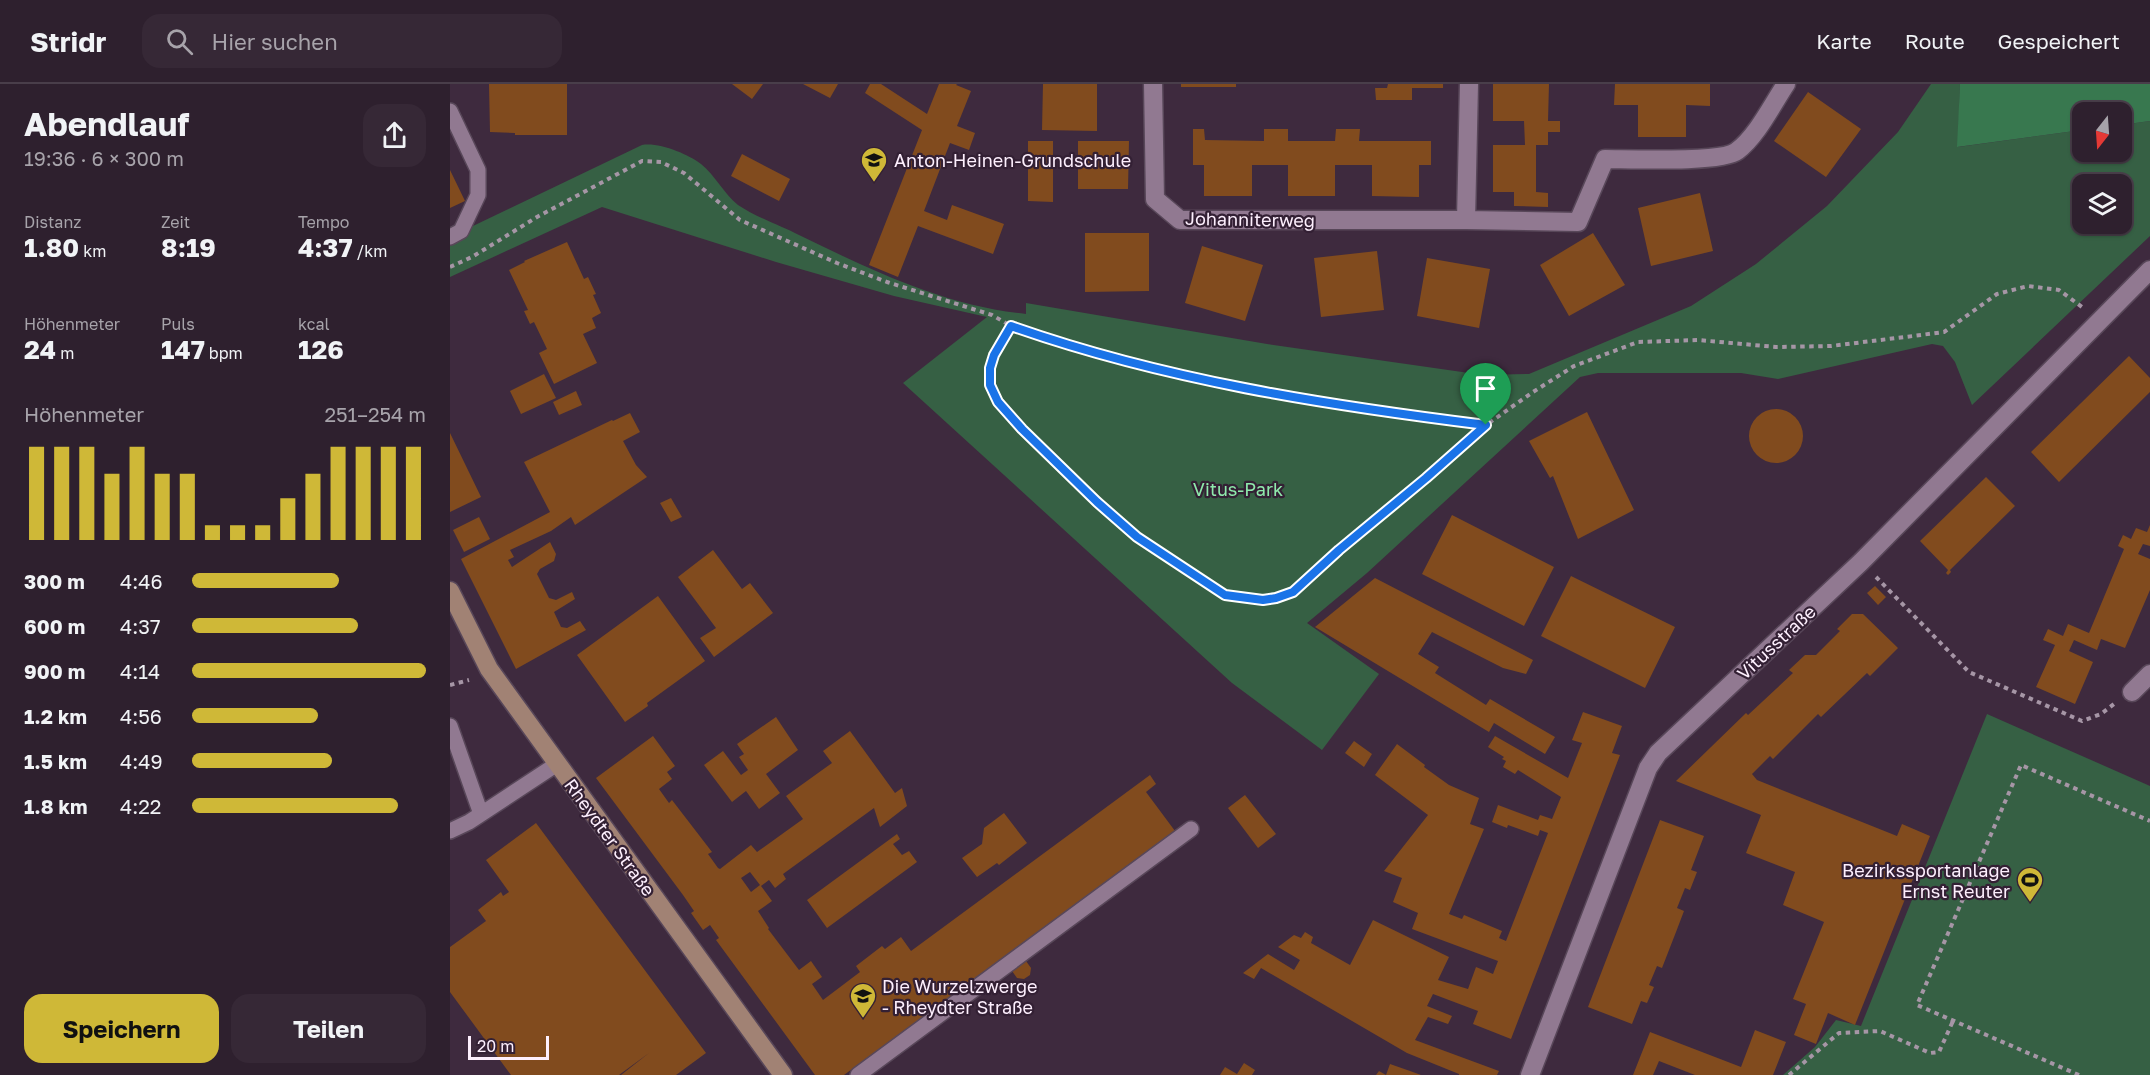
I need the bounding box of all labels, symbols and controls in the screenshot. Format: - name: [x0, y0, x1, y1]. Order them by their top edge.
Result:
- search box: [142, 14, 562, 68]
- text: Stridr: [30, 25, 106, 58]
- icon: search: [163, 25, 196, 58]
- text: Hier suchen: [211, 28, 338, 55]
- text: Karte: [1816, 28, 1872, 54]
- text: Route: [1905, 28, 1965, 54]
- text: Gespeichert: [1998, 28, 2120, 54]
- north arrow: [2072, 102, 2132, 162]
- map controls: [2072, 102, 2132, 234]
- text: Abendlauf: [24, 104, 189, 143]
- button: share: [363, 104, 426, 167]
- school or university icon: Anton-Heinen-Grundschule: [859, 145, 889, 183]
- text: 19:36 · 6 × 300 m: [24, 146, 184, 170]
- place label: Anton-Heinen-Grundschule: [894, 149, 1131, 171]
- button: layers: [2072, 174, 2132, 234]
- street label: Johanniterweg: [1185, 207, 1315, 231]
- text: Distanz: [24, 212, 81, 232]
- text: Zeit: [161, 212, 190, 232]
- text: Tempo: [298, 212, 349, 232]
- text: 1.80: [24, 232, 79, 263]
- text: 8:19: [161, 232, 216, 263]
- text: 4:37: [298, 232, 353, 263]
- text: km: [79, 241, 106, 261]
- text: /km: [353, 241, 388, 261]
- text: Höhenmeter: [24, 314, 120, 334]
- text: Puls: [161, 314, 195, 334]
- text: kcal: [298, 314, 330, 334]
- text: 24: [24, 334, 56, 365]
- text: 147: [161, 334, 205, 365]
- text: 126: [298, 334, 344, 365]
- text: m: [56, 343, 74, 363]
- text: bpm: [205, 343, 243, 363]
- pin: [1460, 363, 1511, 425]
- icon: arrive: [1469, 372, 1502, 405]
- text: Höhenmeter: [24, 402, 144, 426]
- text: 251–254 m: [324, 402, 426, 426]
- park label: Vitus-Park: [1193, 478, 1283, 500]
- text: 300 m: [24, 569, 85, 593]
- text: 4:46: [120, 569, 163, 593]
- street label: Vitusstraße: [1732, 600, 1820, 684]
- text: 600 m: [24, 614, 85, 638]
- text: 4:37: [120, 614, 161, 638]
- text: 900 m: [24, 659, 85, 683]
- text: 4:14: [120, 659, 160, 683]
- text: 1.2 km: [24, 704, 87, 728]
- text: 4:56: [120, 704, 162, 728]
- text: 1.5 km: [24, 749, 87, 773]
- text: 4:49: [120, 749, 163, 773]
- street label: Rheydter Straße: [560, 774, 660, 900]
- text: 1.8 km: [24, 794, 88, 818]
- text: 4:22: [120, 794, 161, 818]
- place label: Bezirkssportanlage Ernst Reuter: [1842, 859, 2010, 902]
- sports icon: Bezirkssportanlage Ernst Reuter: [2015, 865, 2045, 903]
- place label: Die Wurzelzwerge - Rheydter Straße: [882, 975, 1037, 1018]
- school or university icon: Die Wurzelzwerge - Rheydter Straße: [848, 981, 878, 1019]
- button: Speichern: [24, 994, 219, 1063]
- button: Teilen: [231, 994, 426, 1063]
- scale bar: [468, 1033, 549, 1060]
- text: 20 m: [477, 1036, 514, 1056]

